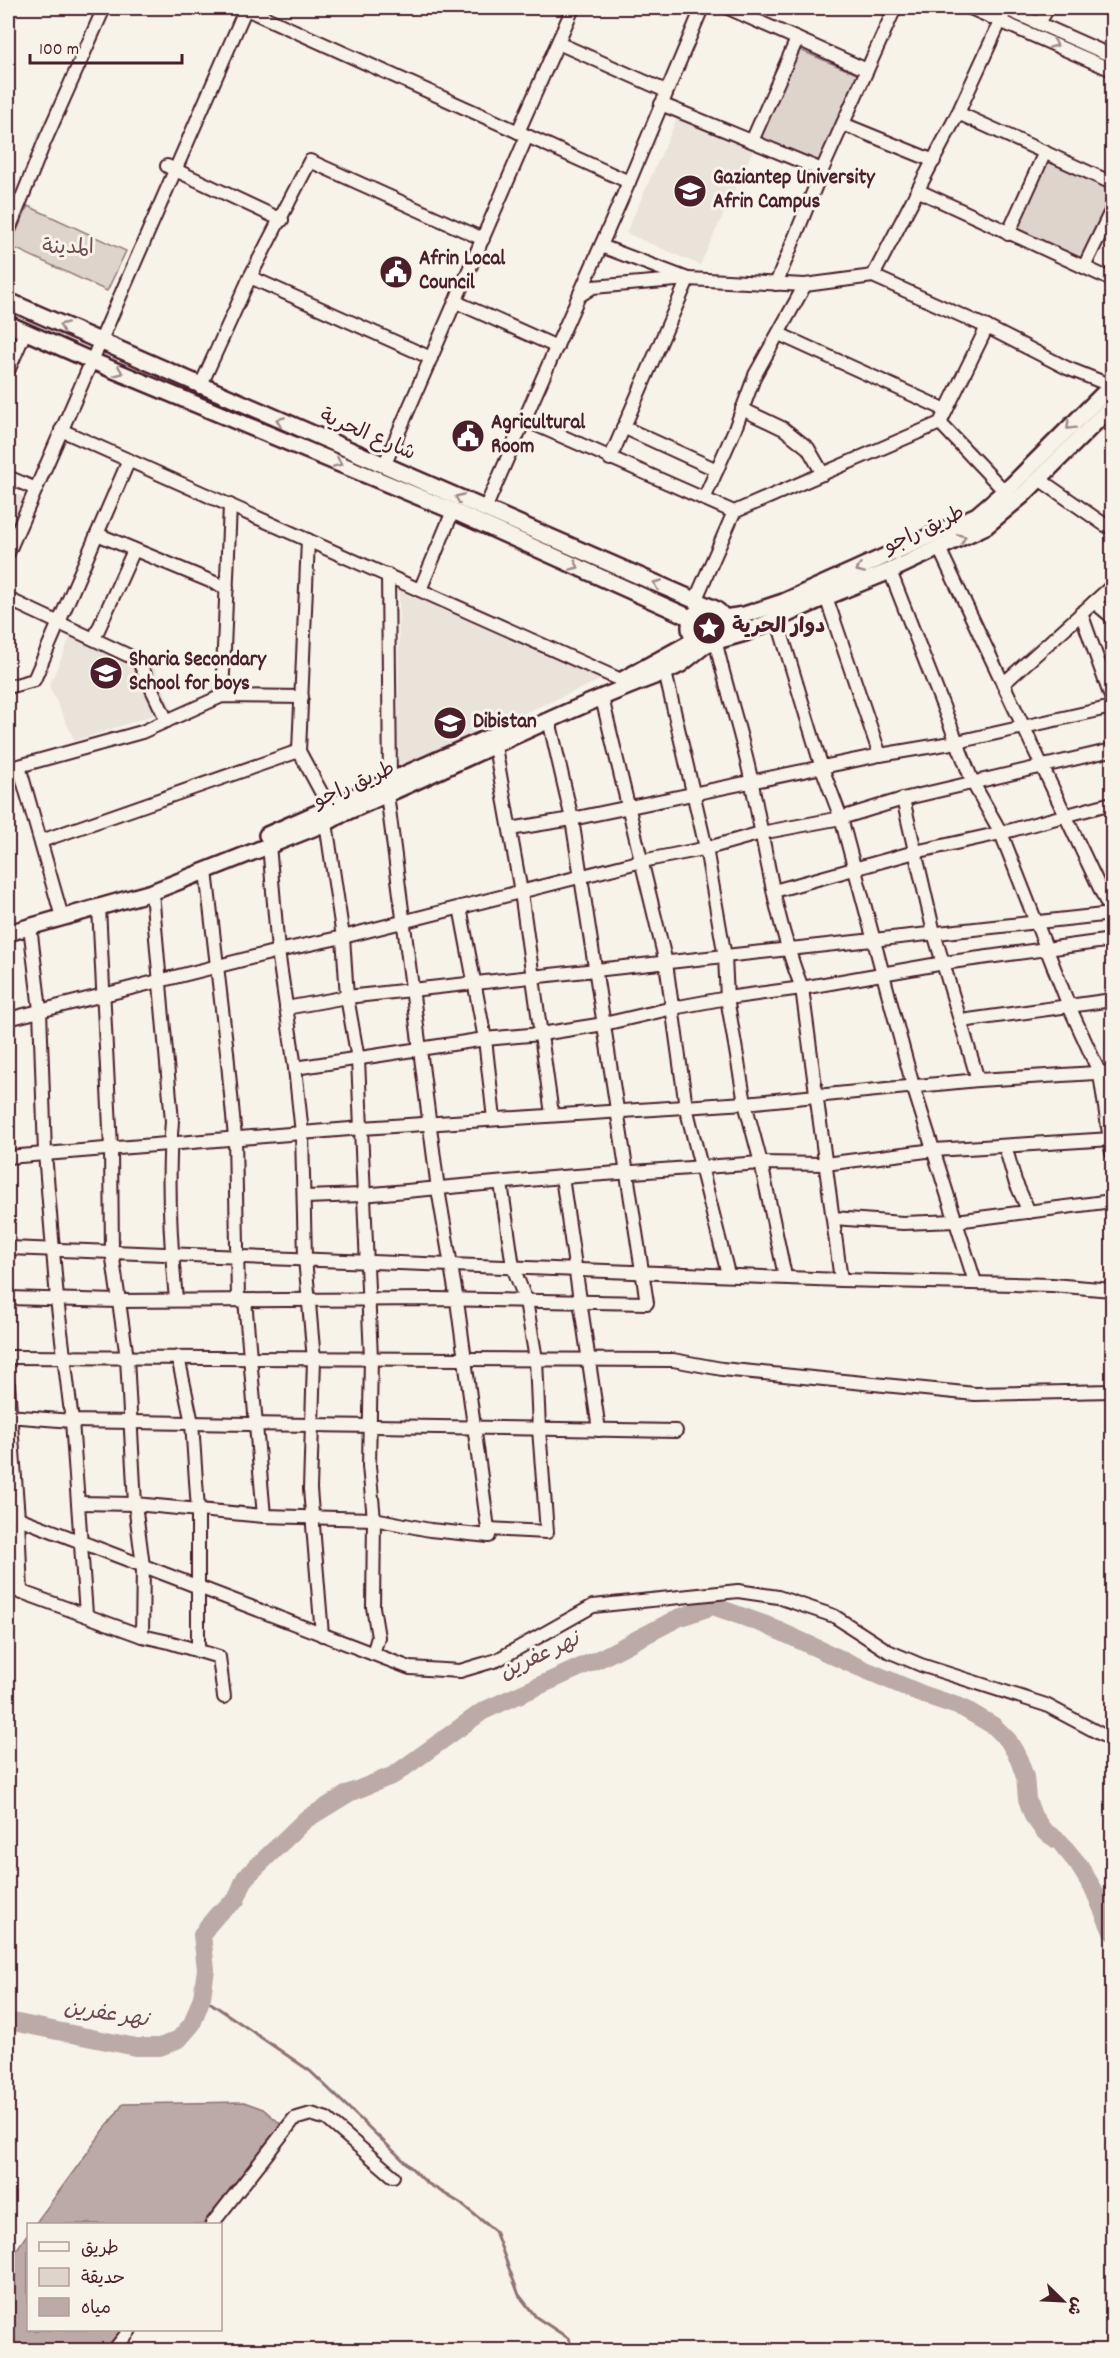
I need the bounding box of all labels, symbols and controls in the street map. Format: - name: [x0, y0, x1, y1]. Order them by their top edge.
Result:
- scale bar: [30, 27, 182, 65]
- one-way arrow: [1047, 37, 1058, 49]
- text: 100 m: [39, 38, 79, 63]
- place label: Gaziantep University Afrin Campus: [713, 164, 876, 218]
- school or university icon: Gaziantep University Afrin Campus: [672, 173, 708, 209]
- park label: المدينة: [42, 234, 94, 264]
- place label: Afrin Local Council: [419, 245, 506, 299]
- public building icon: Afrin Local Council: [378, 254, 414, 290]
- one-way arrow: [58, 321, 69, 333]
- one-way arrow: [113, 365, 124, 377]
- street label: شارع الحرية: [314, 402, 420, 470]
- place label: Agricultural Room: [491, 409, 586, 463]
- one-way arrow: [275, 416, 286, 428]
- public building icon: Agricultural Room: [450, 418, 486, 454]
- one-way arrow: [1067, 419, 1078, 430]
- one-way arrow: [331, 456, 342, 468]
- one-way arrow: [454, 493, 465, 505]
- street label: طريق راجو: [878, 499, 970, 564]
- one-way arrow: [955, 533, 966, 545]
- one-way arrow: [568, 558, 579, 570]
- one-way arrow: [855, 562, 866, 574]
- one-way arrow: [652, 580, 663, 592]
- place icon: دوار الحرية: [691, 610, 727, 646]
- place label: دوار الحرية: [732, 613, 825, 643]
- place label: Sharia Secondary School for boys: [129, 646, 267, 700]
- school or university icon: Sharia Secondary School for boys: [88, 655, 124, 691]
- school or university icon: Dibistan: [432, 705, 468, 741]
- place label: Dibistan: [473, 708, 537, 738]
- street label: طريق راجو: [308, 755, 400, 818]
- water label: نهر عفرين: [495, 1624, 588, 1689]
- water label: نهر عفرين: [62, 1993, 153, 2037]
- legend: [27, 2223, 222, 2331]
- text: طريق: [81, 2237, 119, 2262]
- text: حديقة: [81, 2267, 125, 2292]
- north arrow: [1033, 2271, 1093, 2331]
- text: ش: [1060, 2293, 1089, 2319]
- text: مياه: [81, 2297, 111, 2322]

